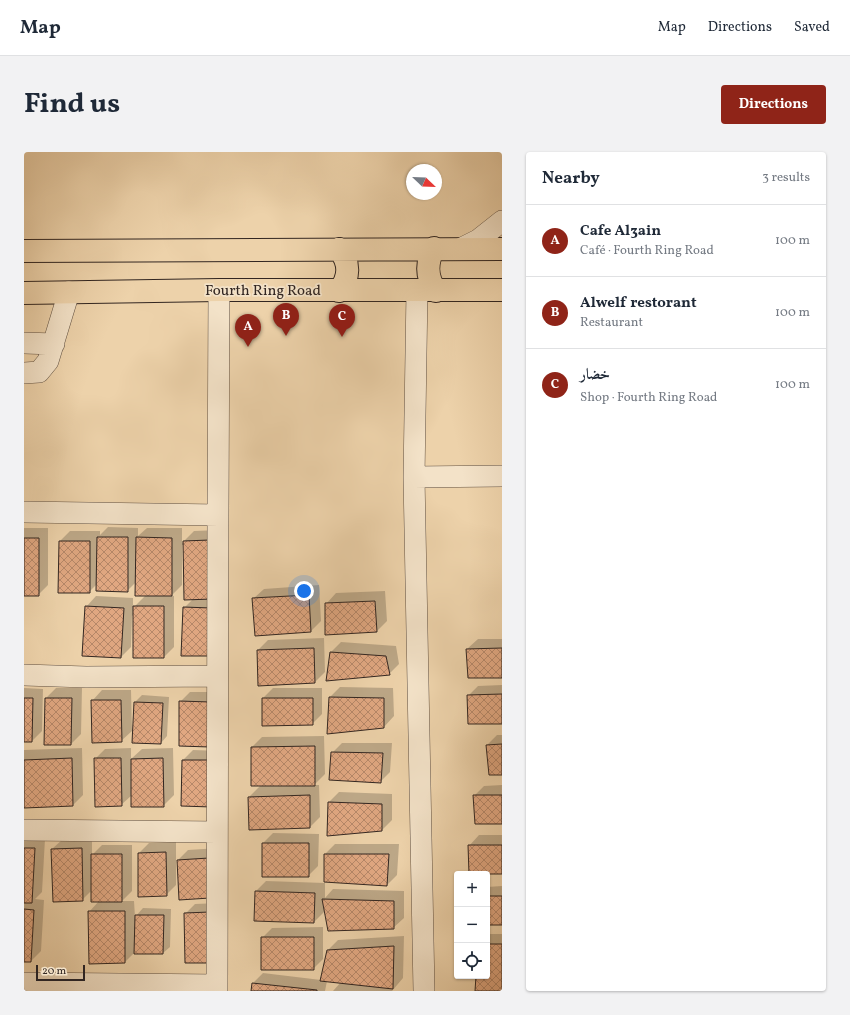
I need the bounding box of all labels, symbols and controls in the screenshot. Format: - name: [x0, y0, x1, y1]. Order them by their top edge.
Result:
- text: Map: [20, 15, 61, 41]
- text: Map: [658, 18, 686, 37]
- text: Directions: [708, 18, 772, 37]
- text: Saved: [794, 18, 830, 37]
- text: Find us: [24, 85, 120, 124]
- button: Directions: [721, 85, 826, 124]
- north arrow: [406, 164, 442, 200]
- text: Nearby: [542, 167, 600, 190]
- text: 3 results: [762, 169, 810, 187]
- text: Cafe Al3ain: [580, 221, 661, 242]
- text: A: [550, 232, 560, 250]
- text: 100 m: [775, 232, 810, 250]
- text: Café · Fourth Ring Road: [580, 242, 714, 260]
- street label: Fourth Ring Road: [205, 281, 321, 302]
- text: Alwelf restorant: [580, 293, 697, 314]
- pin: B: [273, 303, 299, 336]
- pin: C: [329, 304, 355, 337]
- text: B: [551, 304, 559, 322]
- text: 100 m: [775, 304, 810, 322]
- pin: A: [235, 314, 261, 347]
- text: Restaurant: [580, 314, 643, 332]
- text: خضار: [580, 365, 610, 386]
- text: C: [551, 376, 559, 394]
- text: 100 m: [775, 376, 810, 394]
- text: Shop · Fourth Ring Road: [580, 389, 717, 407]
- your location: [294, 581, 314, 601]
- map controls: [454, 871, 490, 979]
- button: +: [454, 871, 490, 907]
- button: −: [454, 907, 490, 943]
- button: locate: [454, 943, 490, 979]
- scale bar: [36, 963, 85, 982]
- text: 20 m: [42, 964, 66, 979]

